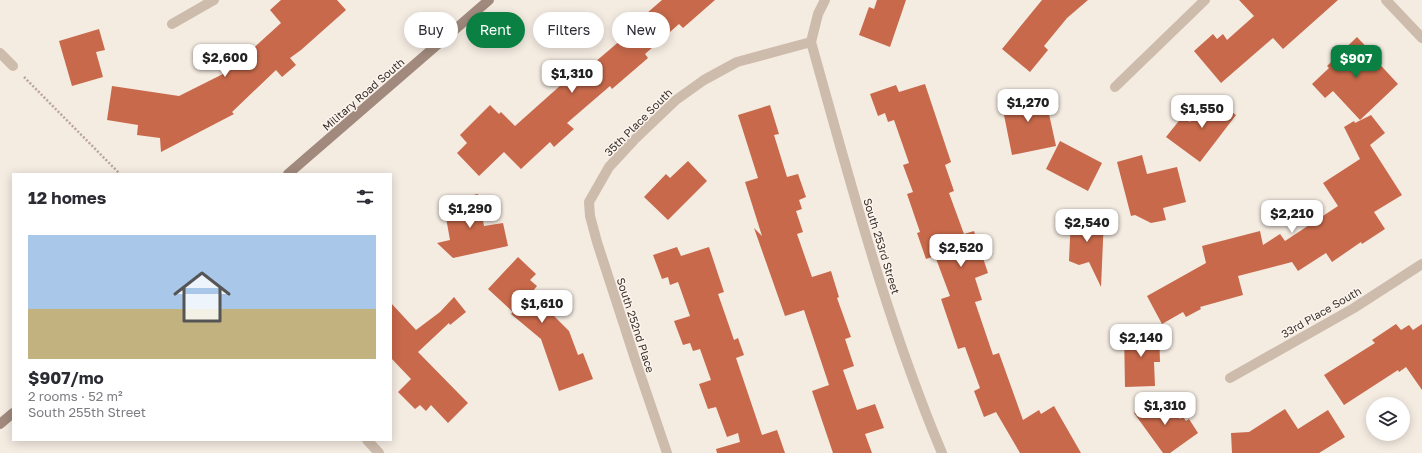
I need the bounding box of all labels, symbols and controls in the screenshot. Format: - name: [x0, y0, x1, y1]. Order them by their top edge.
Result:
- chip: Buy: [404, 12, 458, 48]
- chip: Rent: [466, 12, 525, 48]
- chip: Filters: [533, 12, 604, 48]
- chip: New: [612, 12, 670, 48]
- pin: $2,600: [192, 44, 258, 78]
- pin: $907: [1332, 45, 1380, 79]
- text: $2,600: [202, 49, 248, 65]
- text: $907: [1340, 50, 1372, 66]
- street label: Military Road South: [319, 55, 407, 133]
- pin: $1,310: [539, 60, 605, 94]
- text: $1,310: [551, 65, 593, 81]
- street label: 35th Place South: [601, 85, 675, 159]
- pin: $1,270: [995, 89, 1061, 123]
- text: $1,270: [1006, 94, 1050, 110]
- pin: $1,550: [1169, 95, 1235, 129]
- text: $1,550: [1180, 100, 1224, 116]
- icon: filters: [354, 186, 376, 208]
- text: 12 homes: [28, 187, 106, 208]
- pin: $1,290: [437, 195, 503, 229]
- street label: South 253rd Street: [861, 196, 903, 296]
- text: $1,290: [448, 200, 492, 216]
- pin: $2,210: [1259, 200, 1325, 234]
- text: $2,210: [1270, 205, 1314, 221]
- pin: $2,540: [1054, 209, 1120, 243]
- text: $2,540: [1064, 214, 1110, 230]
- pin: $2,520: [928, 234, 994, 268]
- text: $2,520: [938, 239, 984, 255]
- icon: home: [166, 261, 238, 333]
- street label: South 252nd Place: [615, 276, 657, 374]
- street label: 33rd Place South: [1279, 284, 1363, 340]
- pin: $1,610: [509, 290, 575, 324]
- text: $1,610: [521, 295, 563, 311]
- pin: $2,140: [1108, 324, 1174, 358]
- text: $2,140: [1119, 329, 1163, 345]
- text: $907/mo: [28, 367, 104, 388]
- text: 2 rooms · 52 m²: [28, 388, 123, 404]
- pin: $1,310: [1132, 392, 1198, 426]
- text: $1,310: [1144, 397, 1186, 413]
- map controls: [1366, 397, 1410, 441]
- button: layers: [1366, 397, 1410, 441]
- text: South 255th Street: [28, 404, 146, 420]

